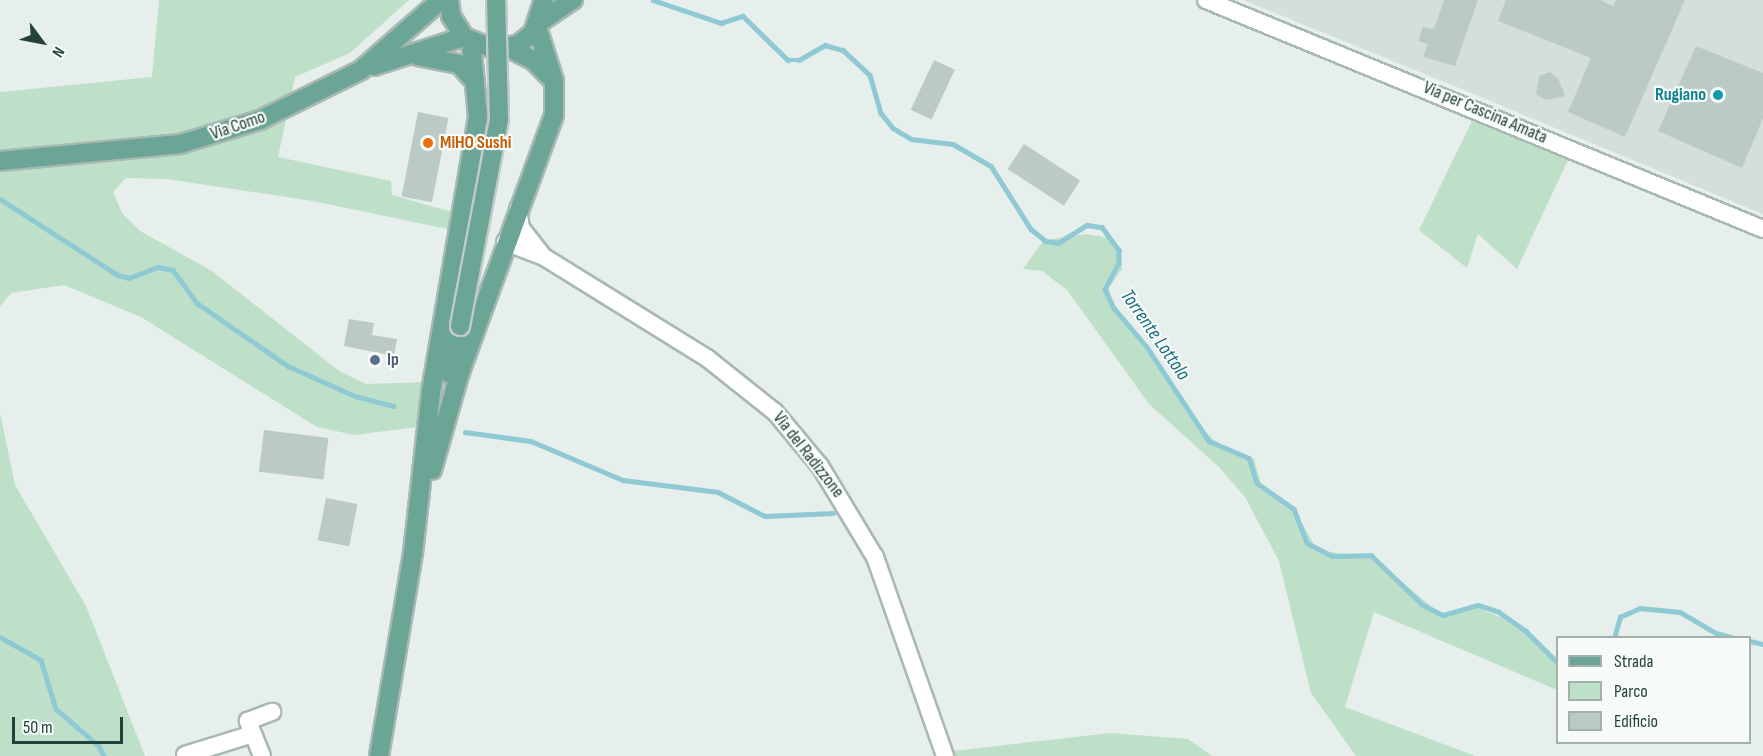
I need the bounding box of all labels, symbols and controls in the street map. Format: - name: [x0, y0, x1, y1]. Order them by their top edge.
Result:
- north arrow: [12, 12, 72, 72]
- text: N: [47, 43, 68, 60]
- street label: Via per Cascina Amata: [1420, 77, 1550, 149]
- place label: Rugiano: [1655, 84, 1706, 106]
- marker: Rugiano: [1711, 88, 1725, 102]
- street label: Via Como: [208, 107, 268, 145]
- place label: MiHO Sushi: [440, 132, 511, 154]
- marker: MiHO Sushi: [421, 136, 435, 150]
- water label: Torrente Lottolo: [1115, 285, 1195, 385]
- place label: Ip: [387, 349, 399, 371]
- marker: Ip: [368, 353, 382, 367]
- street label: Via del Radizzone: [768, 408, 848, 502]
- legend: [1556, 636, 1751, 744]
- text: Strada: [1614, 651, 1653, 672]
- text: Parco: [1614, 681, 1648, 702]
- scale bar: [15, 705, 126, 743]
- text: Edificio: [1614, 711, 1658, 732]
- text: 50 m: [23, 717, 53, 738]

